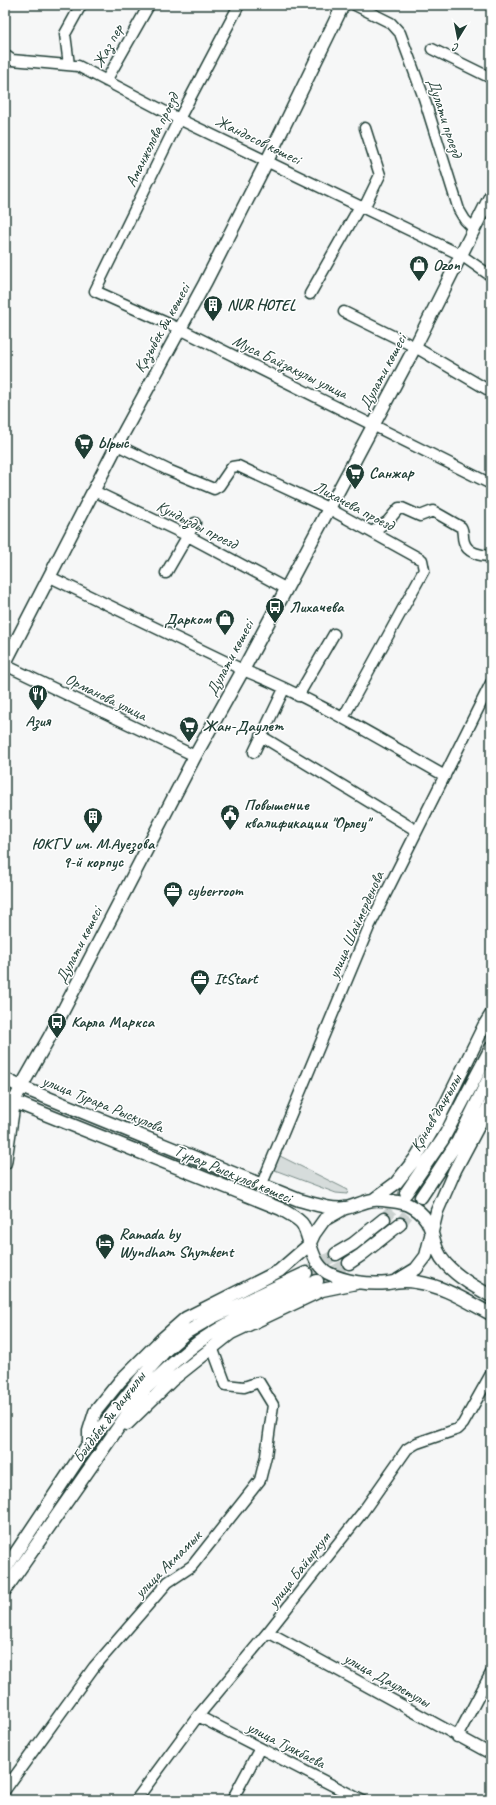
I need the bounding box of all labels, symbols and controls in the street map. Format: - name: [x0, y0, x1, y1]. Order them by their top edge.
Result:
- north arrow: [438, 18, 478, 58]
- street label: Жаз пер: [88, 20, 128, 71]
- text: С: [451, 40, 460, 55]
- street label: Дулати проезд: [423, 76, 468, 161]
- street label: Аманжолова проезд: [121, 88, 184, 190]
- street label: Жандосов көшесі: [212, 111, 306, 170]
- shop icon: Ozon: [408, 254, 430, 282]
- place label: Ozon: [433, 255, 460, 275]
- street label: Қазыбек би көшесі: [129, 278, 196, 376]
- building icon: NUR HOTEL: [202, 294, 224, 322]
- place label: NUR HOTEL: [227, 295, 297, 315]
- street label: Дулати көшесі: [355, 329, 412, 413]
- street label: Муса Байзакулы улица: [229, 331, 352, 404]
- supermarket icon: Ырыс: [73, 432, 95, 460]
- place label: Ырыс: [98, 433, 130, 453]
- supermarket icon: Санжар: [344, 462, 366, 490]
- place label: Санжар: [369, 463, 415, 483]
- street label: Лихачева проезд: [311, 477, 399, 536]
- street label: Кундызды проезд: [153, 496, 242, 555]
- bus stop icon: Лихачева: [264, 596, 286, 624]
- place label: Лихачева: [289, 597, 345, 617]
- shop icon: Дарком: [214, 608, 236, 636]
- place label: Дарком: [164, 609, 212, 629]
- street label: Дулати көшесі: [202, 615, 259, 699]
- street label: Орманова улица: [62, 669, 151, 726]
- restaurant icon: Азия: [27, 683, 49, 711]
- place label: Азия: [26, 711, 52, 731]
- supermarket icon: Жан-Даулет: [178, 715, 200, 743]
- place label: Жан-Даулет: [203, 716, 285, 736]
- place label: Повышение квалификации "Орлеу": [244, 795, 374, 833]
- public building icon: Повышение квалификации "Орлеу": [219, 803, 241, 831]
- building icon: ЮКГУ им. М.Ауезова 9-й корпус: [82, 806, 104, 834]
- place label: ЮКГУ им. М.Ауезова 9-й корпус: [32, 834, 156, 872]
- street label: улица Шаймерденова: [323, 867, 389, 983]
- office icon: cyberroom: [162, 880, 184, 908]
- place label: cyberroom: [187, 881, 244, 901]
- street label: Дулати көшесі: [51, 902, 108, 987]
- office icon: ItStart: [189, 968, 211, 996]
- place label: ItStart: [214, 969, 259, 989]
- bus stop icon: Карла Маркса: [46, 1011, 68, 1039]
- place label: Карла Маркса: [71, 1012, 156, 1032]
- street label: улица Турара Рыскулова: [39, 1070, 168, 1138]
- street label: Қонаев даңғылы: [406, 1070, 467, 1155]
- street label: Тұрар Рыскұлов көшесі: [171, 1140, 297, 1209]
- place label: Ramada by Wyndham Shymkent: [119, 1224, 235, 1262]
- hotel icon: Ramada by Wyndham Shymkent: [94, 1232, 116, 1260]
- street label: Бәйдібек би даңғылы: [68, 1366, 151, 1467]
- street label: улица Акмамык: [129, 1525, 207, 1603]
- street label: улица Байыркум: [263, 1527, 336, 1613]
- street label: улица Даулетулы: [339, 1648, 435, 1713]
- street label: улица Туякбаева: [243, 1716, 330, 1774]

